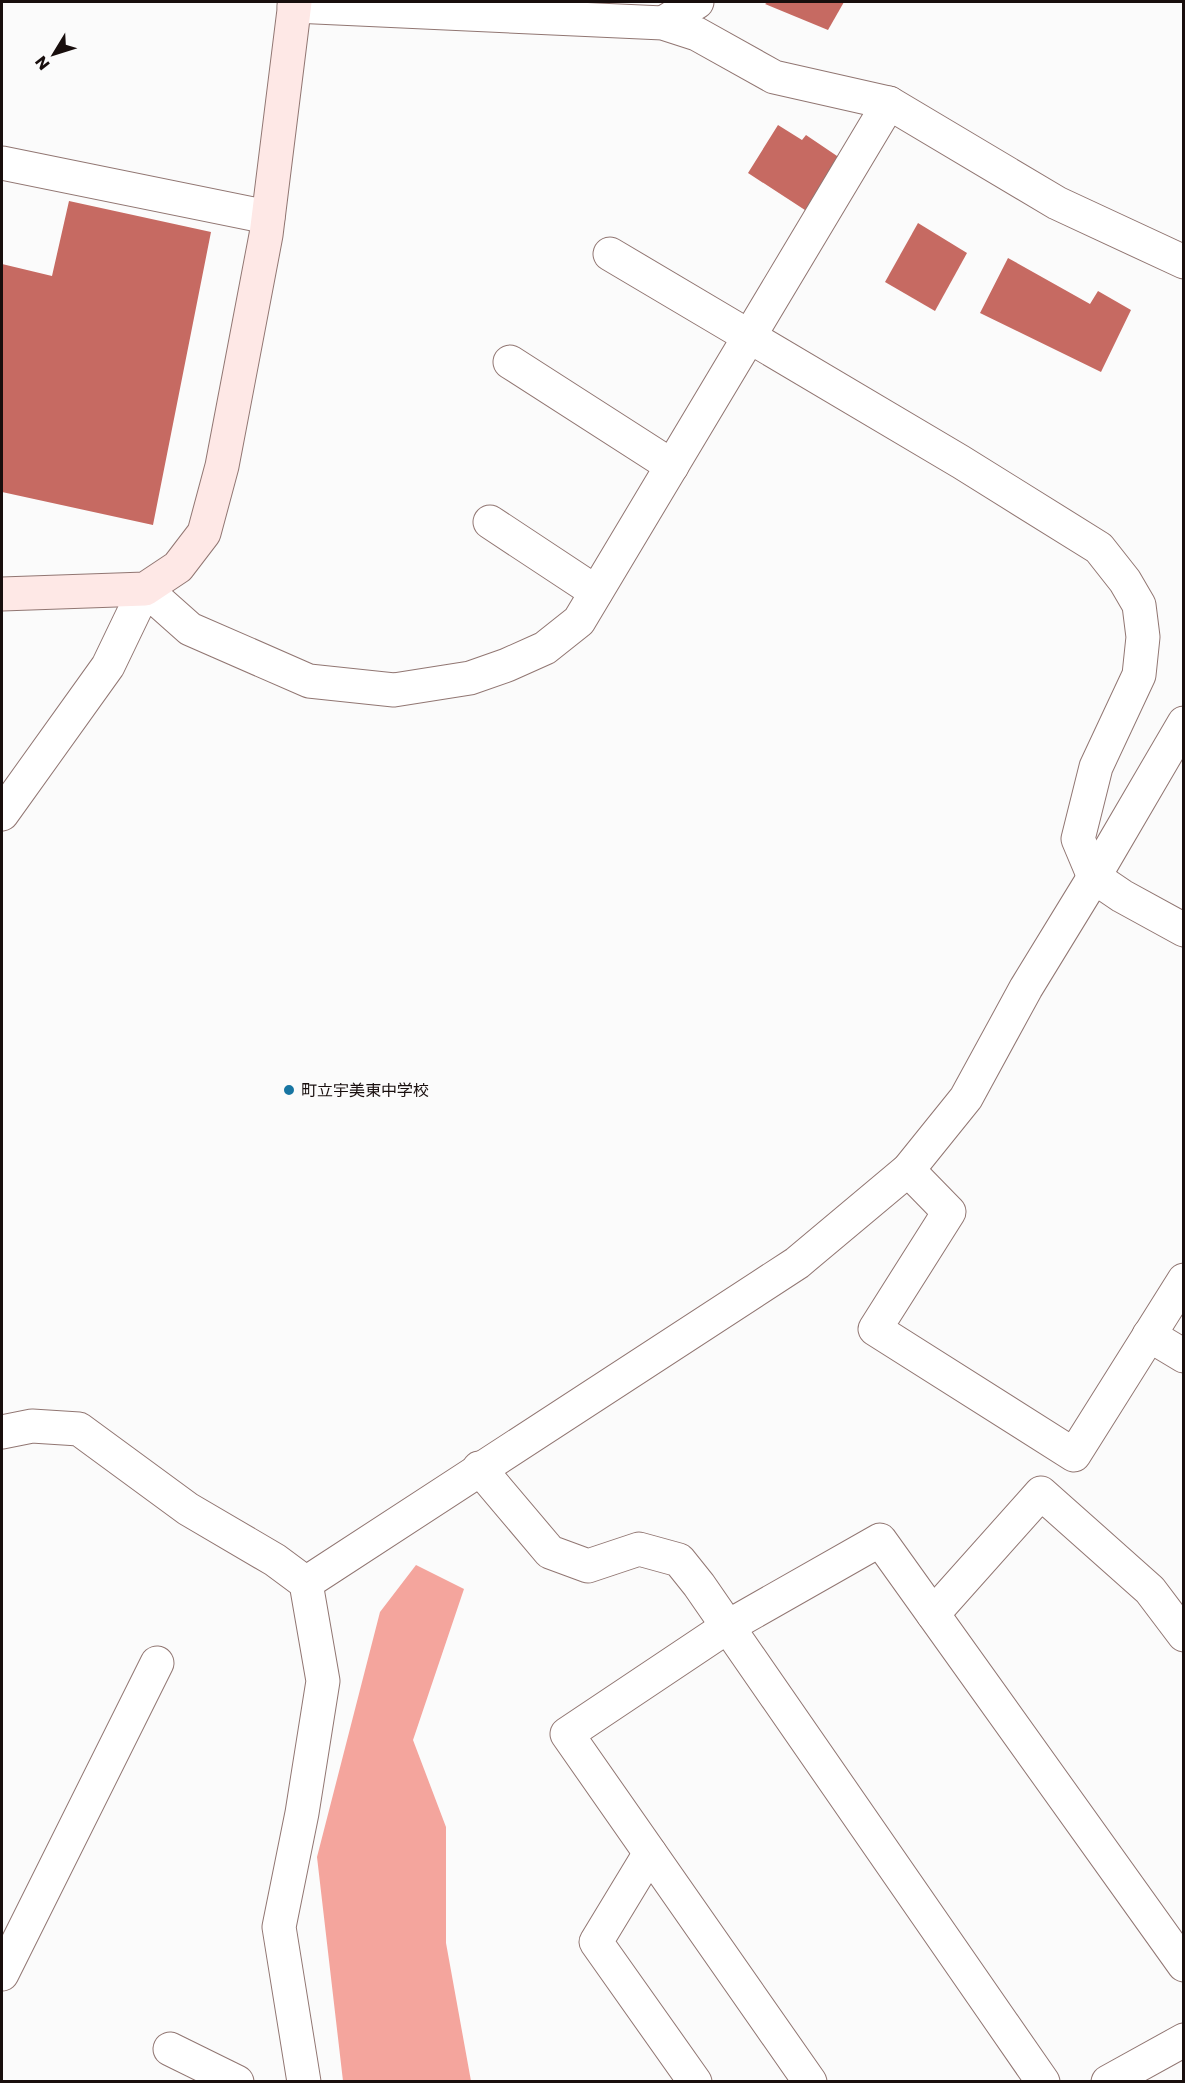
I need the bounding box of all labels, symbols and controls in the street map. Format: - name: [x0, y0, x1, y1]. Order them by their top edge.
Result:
- north arrow: [24, 24, 84, 84]
- text: N: [30, 51, 55, 75]
- place label: 町立宇美東中学校: [301, 1079, 429, 1102]
- marker: 町立宇美東中学校: [282, 1083, 296, 1097]

